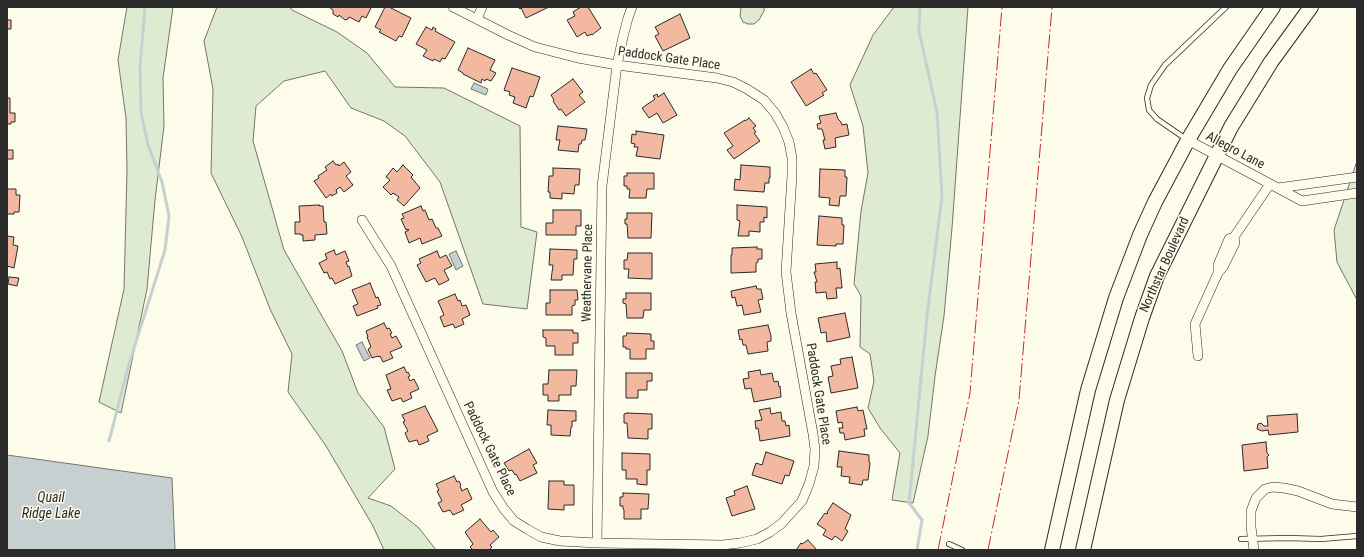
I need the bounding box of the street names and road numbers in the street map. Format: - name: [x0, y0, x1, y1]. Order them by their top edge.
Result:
- street label: Paddock Gate Place: [617, 44, 721, 74]
- street label: Allegro Lane: [1203, 129, 1267, 173]
- street label: Northstar Boulevard: [1137, 215, 1193, 315]
- street label: Weathervane Place: [579, 224, 597, 322]
- street label: Paddock Gate Place: [802, 342, 834, 446]
- street label: Paddock Gate Place: [459, 399, 519, 499]

